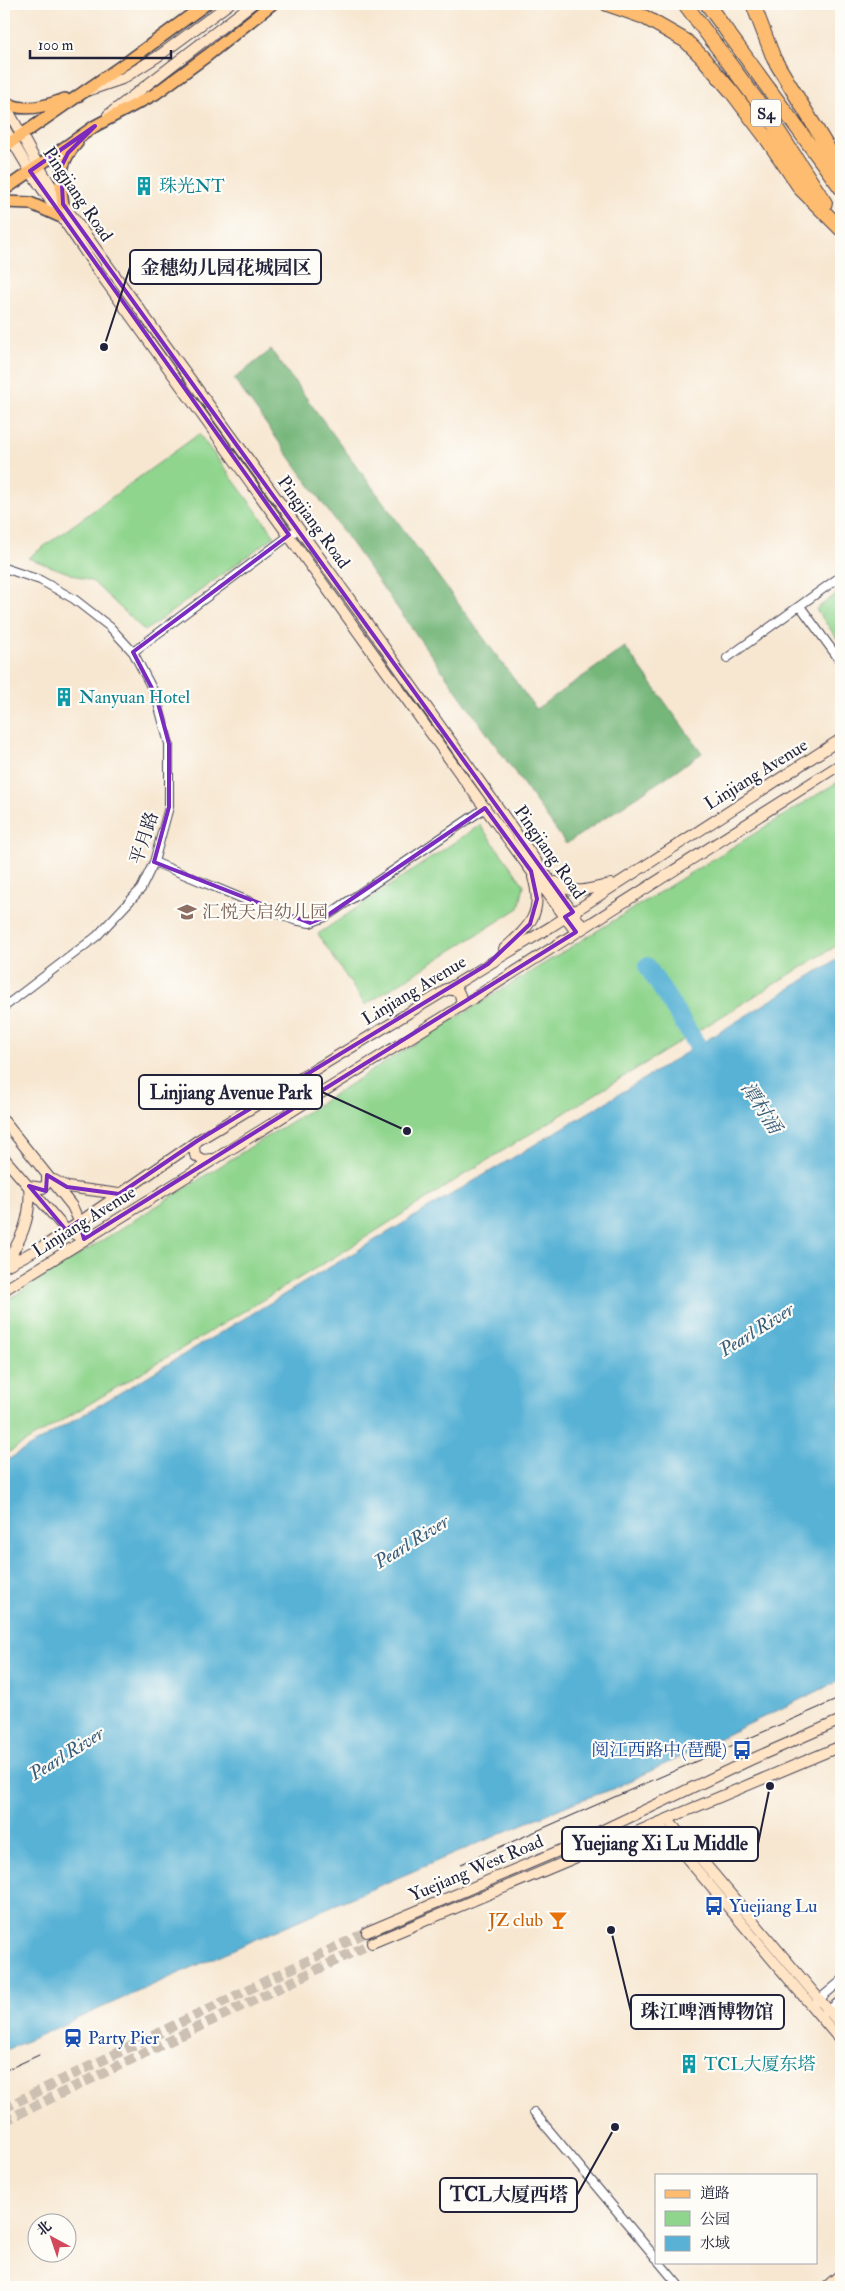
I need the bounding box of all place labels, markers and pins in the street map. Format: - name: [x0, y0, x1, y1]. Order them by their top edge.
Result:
- building icon: 珠光NT: [133, 175, 155, 197]
- place label: 珠光NT: [159, 175, 225, 198]
- callout: 金穗幼儿园花城园区: [130, 250, 321, 284]
- building icon: Nanyuan Hotel: [53, 686, 75, 708]
- place label: Nanyuan Hotel: [79, 686, 190, 709]
- school or university icon: 汇悦天启幼儿园: [176, 901, 198, 923]
- place label: 汇悦天启幼儿园: [202, 901, 328, 924]
- callout: Linjiang Avenue Park: [139, 1075, 322, 1109]
- place label: 阅江西路中(琶醍): [591, 1739, 727, 1762]
- bus stop icon: 阅江西路中(琶醍): [731, 1739, 753, 1761]
- callout: Yuejiang Xi Lu Middle: [562, 1827, 758, 1861]
- bus stop icon: Yuejiang Lu: [703, 1895, 725, 1917]
- place label: Yuejiang Lu: [729, 1895, 817, 1918]
- place label: JZ club: [487, 1909, 543, 1932]
- bar icon: JZ club: [547, 1909, 569, 1931]
- callout: 珠江啤酒博物馆: [631, 1995, 784, 2029]
- station icon: Party Pier: [62, 2027, 84, 2049]
- place label: Party Pier: [88, 2027, 159, 2050]
- building icon: TCL大厦东塔: [678, 2053, 700, 2075]
- place label: TCL大厦东塔: [704, 2053, 816, 2076]
- callout: TCL大厦西塔: [440, 2178, 577, 2212]

